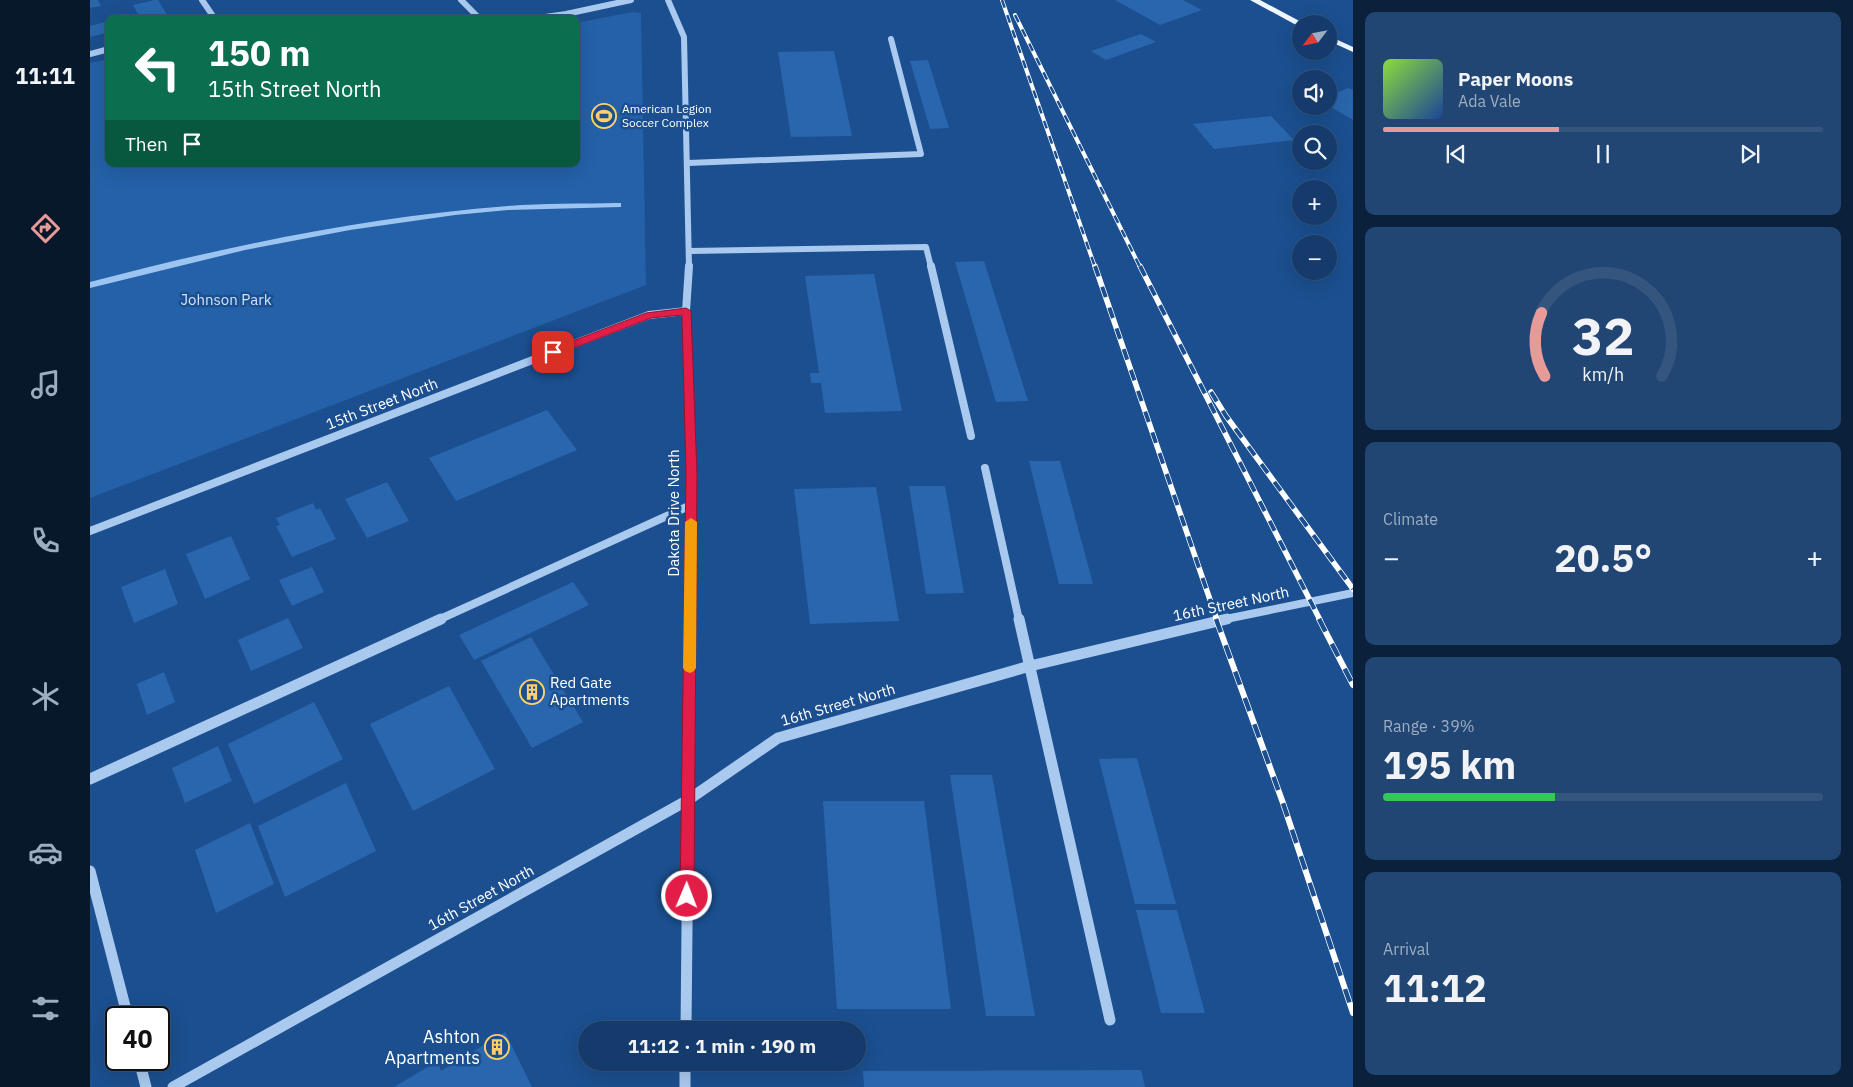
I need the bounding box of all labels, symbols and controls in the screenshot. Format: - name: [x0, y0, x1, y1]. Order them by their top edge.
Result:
- north arrow: [1292, 15, 1338, 60]
- map controls: [1292, 15, 1337, 280]
- text: 150 m: [208, 30, 311, 76]
- icon: left: [125, 35, 190, 100]
- text: 11:11: [15, 61, 75, 90]
- text: Paper Moons: [1458, 67, 1573, 91]
- button: sound: [1292, 70, 1337, 115]
- text: 15th Street North: [208, 74, 382, 103]
- text: Ada Vale: [1458, 91, 1521, 111]
- place label: American Legion Soccer Complex: [622, 101, 712, 130]
- sports icon: American Legion Soccer Complex: [591, 103, 617, 129]
- button: search: [1292, 125, 1337, 170]
- icon: arrive: [178, 130, 206, 158]
- text: Then: [125, 132, 168, 156]
- icon: previous: [1442, 140, 1470, 168]
- icon: pause: [1589, 140, 1617, 168]
- icon: next: [1736, 140, 1764, 168]
- button: +: [1292, 180, 1337, 225]
- icon: directions: [28, 211, 63, 246]
- button: −: [1292, 235, 1337, 280]
- park label: Johnson Park: [180, 290, 272, 309]
- text: 32: [1572, 302, 1634, 369]
- pin: [532, 331, 574, 373]
- icon: arrive: [539, 338, 567, 366]
- text: km/h: [1582, 363, 1624, 386]
- icon: music: [28, 367, 63, 402]
- street label: 15th Street North: [323, 373, 440, 434]
- street label: Dakota Drive North: [664, 449, 683, 577]
- text: Climate: [1383, 509, 1438, 529]
- icon: phone: [28, 523, 63, 558]
- text: 20.5°: [1554, 533, 1652, 582]
- text: −: [1383, 539, 1400, 576]
- text: +: [1806, 539, 1823, 576]
- street label: 16th Street North: [1171, 582, 1291, 625]
- place label: Red Gate Apartments: [550, 673, 630, 709]
- icon: climate: [28, 679, 63, 714]
- building icon: Red Gate Apartments: [519, 679, 545, 705]
- street label: 16th Street North: [778, 679, 897, 730]
- text: Range · 39%: [1383, 716, 1475, 736]
- text: 195 km: [1383, 740, 1516, 789]
- icon: car: [28, 835, 63, 870]
- street label: 16th Street North: [424, 861, 537, 935]
- position arrow: [660, 869, 712, 921]
- text: Arrival: [1383, 939, 1430, 959]
- text: 11:12: [1383, 963, 1487, 1012]
- icon: filters: [28, 991, 63, 1026]
- speed limit sign: 40: [105, 1006, 170, 1071]
- place label: Ashton Apartments: [385, 1025, 480, 1069]
- building icon: Ashton Apartments: [484, 1034, 510, 1060]
- text: 11:12 · 1 min · 190 m: [628, 1034, 816, 1058]

